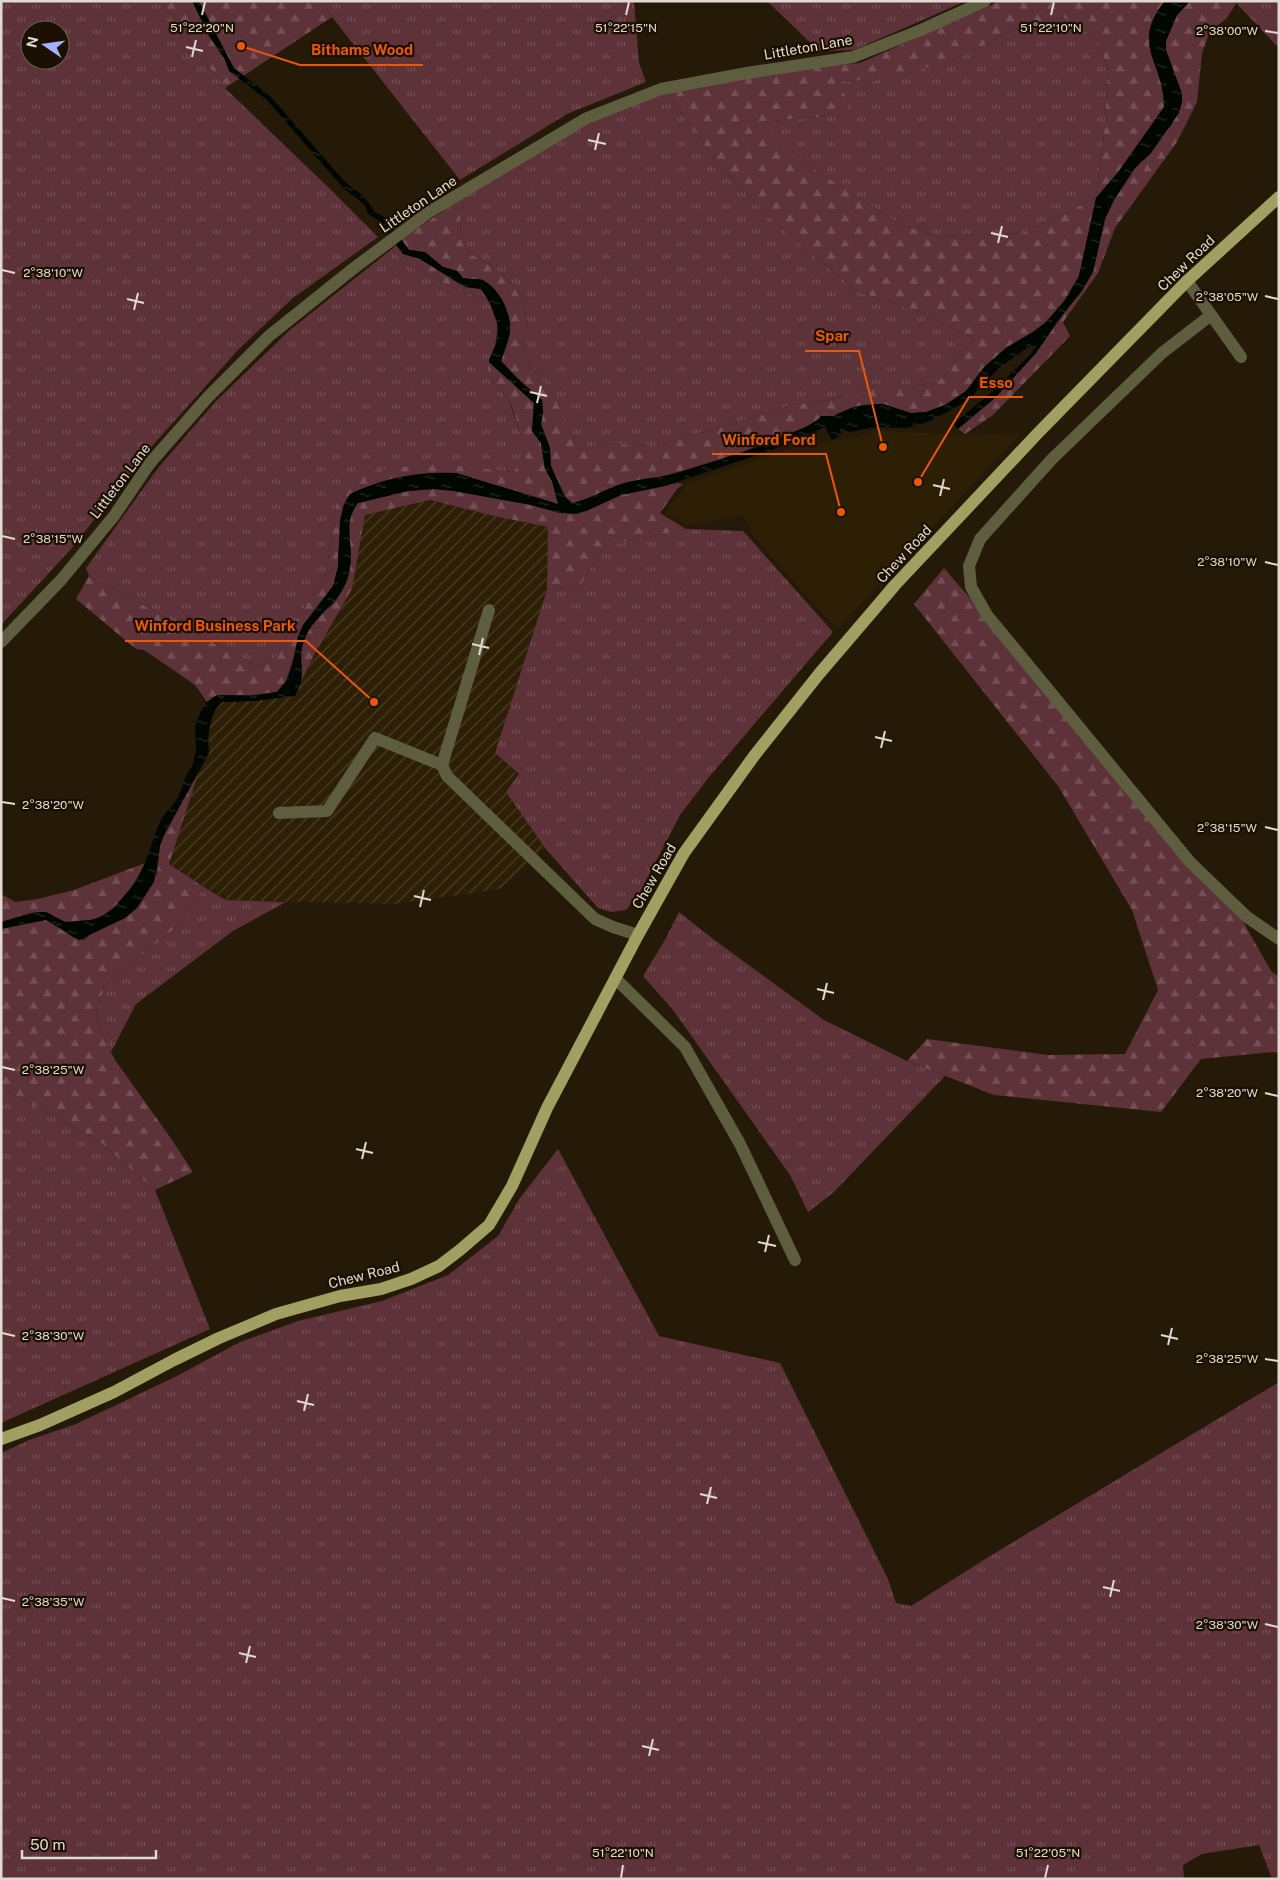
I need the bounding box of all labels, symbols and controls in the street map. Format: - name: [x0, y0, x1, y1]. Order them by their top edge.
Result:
- north arrow: [20, 20, 70, 70]
- text: 51°22'20"N: [170, 21, 234, 35]
- text: 51°22'15"N: [595, 21, 657, 35]
- text: 51°22'10"N: [1020, 21, 1082, 35]
- text: 2°38'00"W: [1196, 24, 1259, 38]
- street label: Littleton Lane: [763, 31, 854, 63]
- text: N: [23, 35, 41, 49]
- callout: Bithams Wood: [300, 35, 423, 65]
- text: Bithams Wood: [311, 41, 413, 58]
- street label: Littleton Lane: [376, 172, 460, 236]
- street label: Chew Road: [1154, 232, 1218, 294]
- text: 2°38'10"W: [23, 266, 83, 280]
- text: 2°38'05"W: [1196, 290, 1259, 304]
- callout: Spar: [805, 321, 859, 351]
- text: Spar: [815, 327, 849, 344]
- callout: Esso: [969, 367, 1023, 397]
- text: Esso: [979, 374, 1013, 391]
- callout: Winford Ford: [712, 424, 826, 454]
- text: Winford Ford: [722, 431, 816, 448]
- street label: Littleton Lane: [87, 440, 153, 522]
- street label: Chew Road: [873, 522, 935, 586]
- text: 2°38'15"W: [23, 532, 84, 546]
- text: 2°38'10"W: [1197, 555, 1257, 569]
- callout: Winford Business Park: [125, 611, 306, 641]
- text: Winford Business Park: [134, 617, 296, 634]
- text: 2°38'20"W: [22, 798, 85, 812]
- text: 2°38'15"W: [1197, 821, 1258, 835]
- street label: Chew Road: [629, 840, 679, 912]
- text: 2°38'25"W: [22, 1063, 85, 1077]
- text: 2°38'20"W: [1196, 1086, 1259, 1100]
- street label: Chew Road: [327, 1258, 401, 1292]
- text: 2°38'30"W: [22, 1329, 85, 1343]
- text: 2°38'25"W: [1196, 1352, 1259, 1366]
- text: 2°38'35"W: [22, 1595, 85, 1609]
- text: 2°38'30"W: [1196, 1618, 1259, 1632]
- scale bar: [22, 1828, 156, 1860]
- text: 50 m: [30, 1836, 65, 1853]
- text: 51°22'10"N: [592, 1846, 654, 1860]
- text: 51°22'05"N: [1016, 1846, 1080, 1860]

